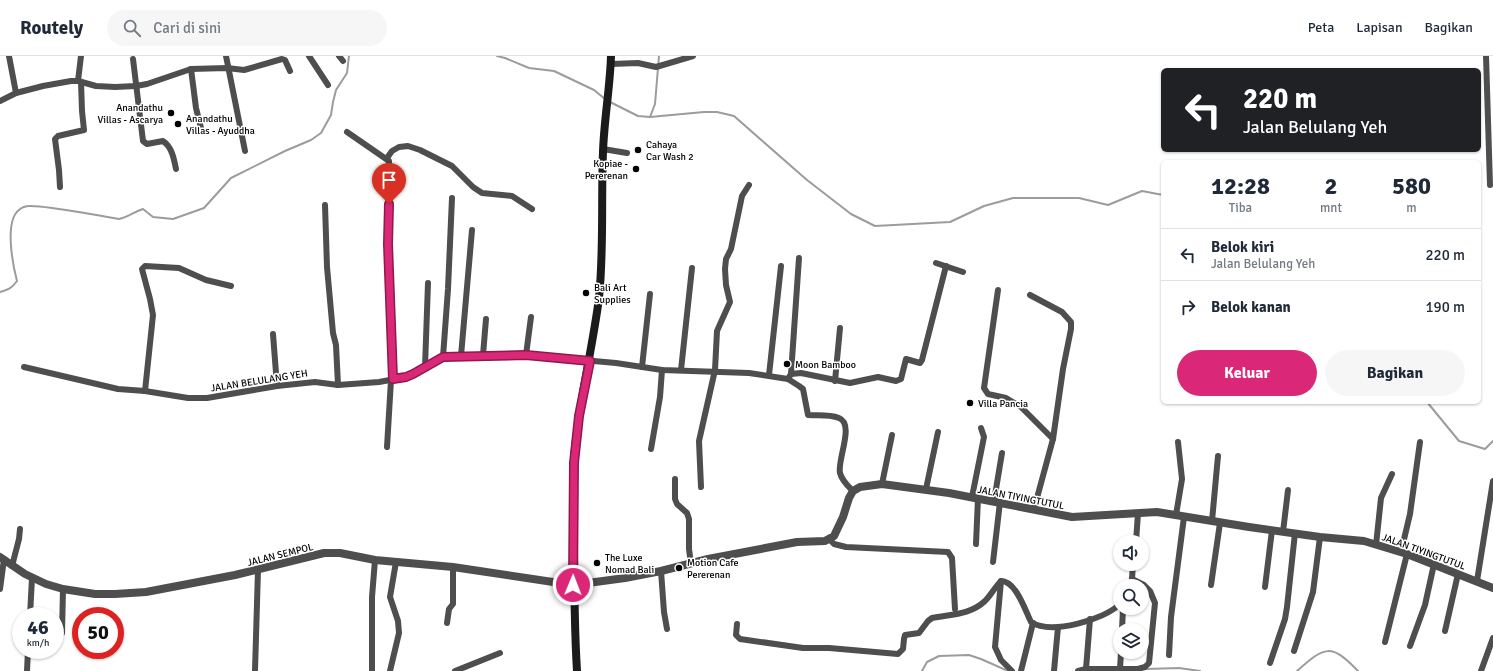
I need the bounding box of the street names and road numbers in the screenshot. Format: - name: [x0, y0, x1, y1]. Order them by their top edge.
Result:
- street label: JALAN BELULANG YEH: [210, 367, 309, 395]
- street label: JALAN TIYINGTUTUL: [976, 484, 1065, 512]
- street label: JALAN TIYINGTUTUL: [1380, 531, 1467, 573]
- street label: JALAN SEMPOL: [246, 541, 314, 569]

